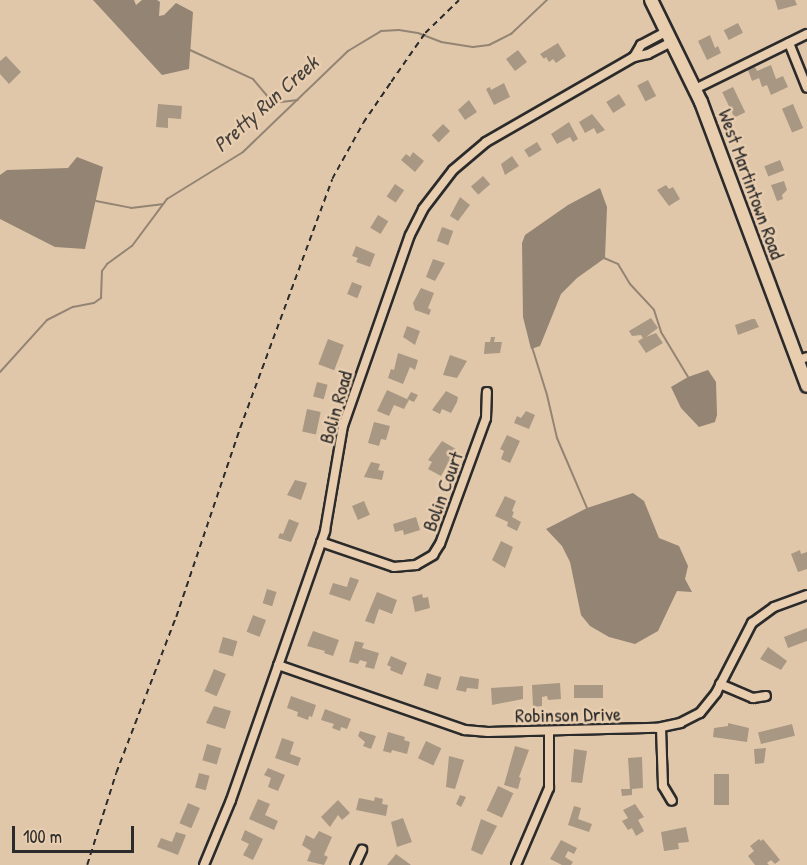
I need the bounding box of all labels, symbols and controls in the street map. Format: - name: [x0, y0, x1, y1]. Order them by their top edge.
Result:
- water label: Pretty Run Creek: [209, 50, 323, 158]
- street label: West Martintown Road: [714, 106, 790, 262]
- street label: Bolin Road: [313, 368, 357, 446]
- street label: Bolin Court: [416, 448, 468, 534]
- street label: Robinson Drive: [515, 701, 621, 727]
- scale bar: [15, 814, 136, 852]
- text: 100 m: [23, 824, 62, 849]

